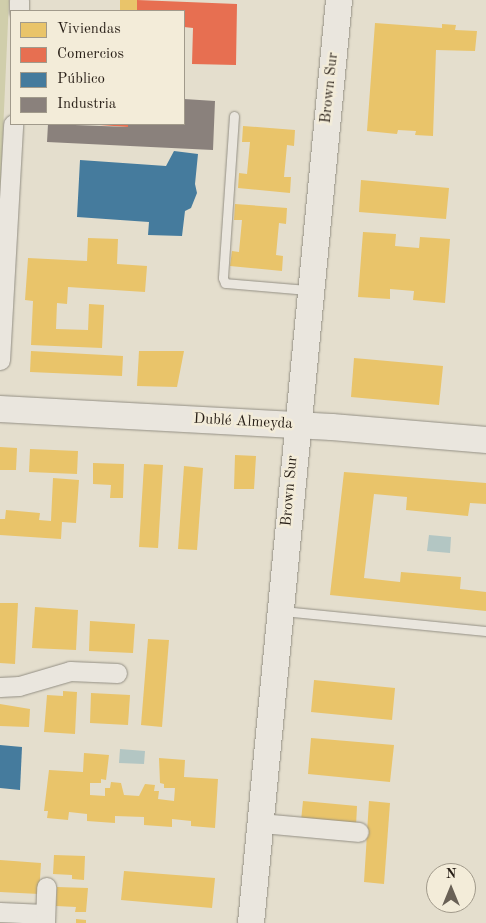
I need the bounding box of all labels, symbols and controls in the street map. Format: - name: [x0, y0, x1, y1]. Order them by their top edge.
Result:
- legend: [10, 10, 185, 125]
- text: Viviendas: [57, 22, 121, 37]
- text: Comercios: [57, 47, 124, 62]
- street label: Brown Sur: [317, 52, 343, 124]
- text: Público: [57, 72, 105, 87]
- text: Industria: [57, 97, 116, 112]
- street label: Dublé Almeyda: [193, 410, 293, 434]
- street label: Brown Sur: [278, 455, 302, 527]
- north arrow: [426, 863, 476, 913]
- text: N: [446, 867, 456, 881]

